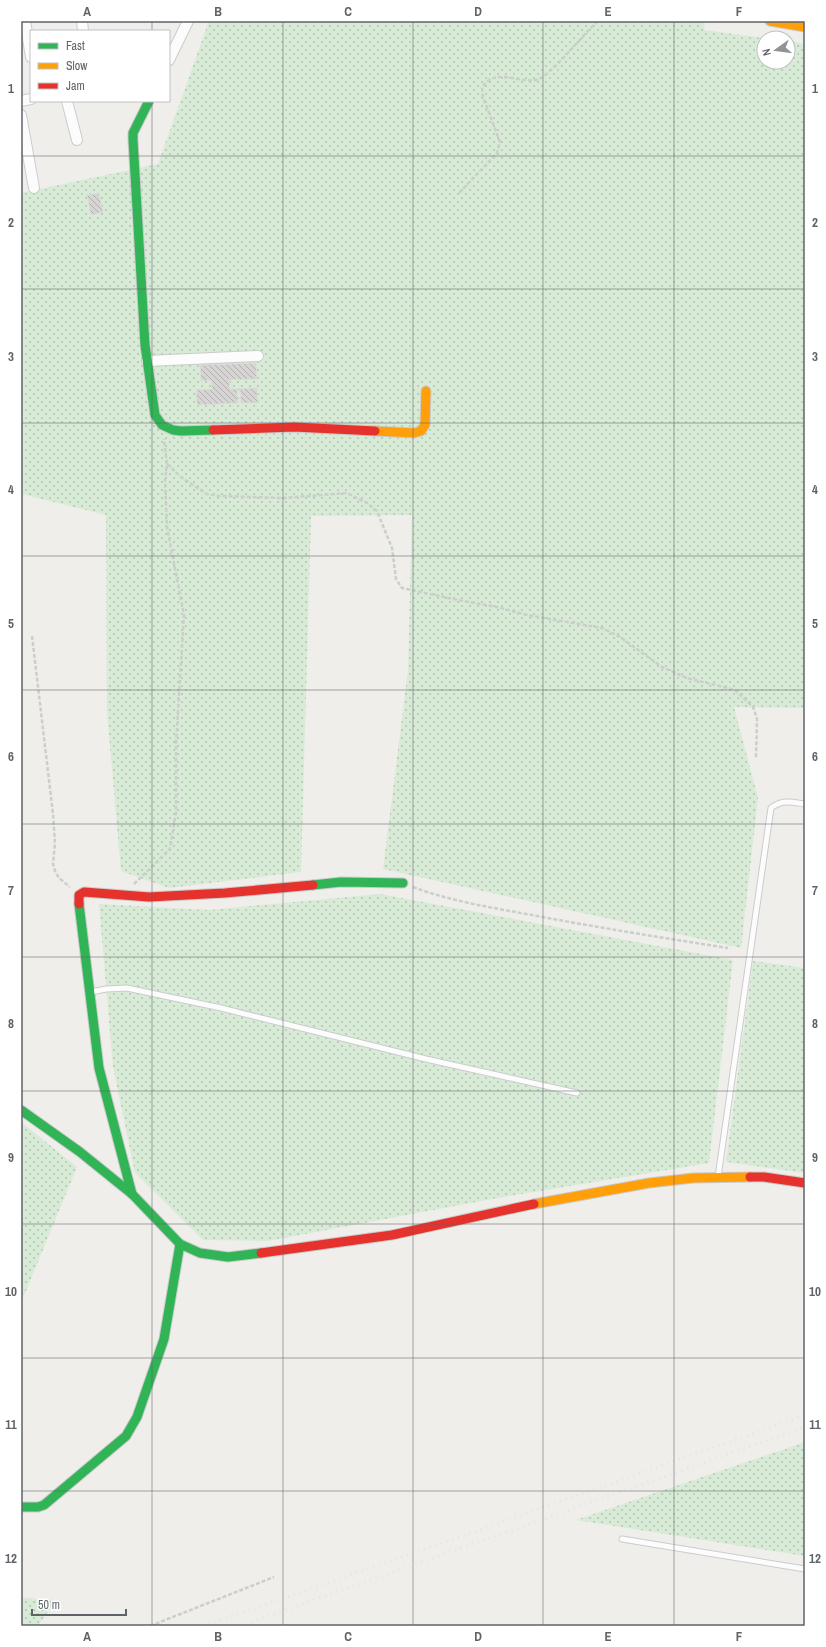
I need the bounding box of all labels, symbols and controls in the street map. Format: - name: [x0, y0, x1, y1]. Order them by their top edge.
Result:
- text: A: [83, 3, 91, 20]
- text: B: [214, 3, 222, 20]
- text: C: [344, 3, 352, 20]
- text: D: [474, 3, 482, 20]
- text: E: [604, 3, 612, 20]
- text: F: [736, 3, 743, 20]
- legend: [30, 30, 170, 102]
- north arrow: [756, 30, 796, 70]
- text: Fast: [66, 38, 85, 54]
- text: N: [759, 48, 774, 57]
- text: Slow: [66, 58, 88, 74]
- text: Jam: [66, 78, 85, 94]
- text: 1: [8, 80, 14, 97]
- text: 1: [812, 80, 818, 97]
- text: 2: [8, 214, 14, 231]
- text: 2: [812, 214, 818, 231]
- text: 3: [8, 348, 14, 365]
- text: 3: [812, 348, 818, 365]
- text: 4: [8, 481, 14, 498]
- text: 4: [812, 481, 818, 498]
- text: 5: [8, 615, 14, 632]
- text: 5: [812, 615, 818, 632]
- text: 6: [8, 748, 14, 765]
- text: 6: [812, 748, 818, 765]
- text: 7: [8, 882, 14, 899]
- text: 7: [812, 882, 818, 899]
- text: 8: [8, 1015, 14, 1032]
- text: 8: [812, 1015, 818, 1032]
- text: 9: [8, 1149, 14, 1166]
- text: 9: [812, 1149, 818, 1166]
- text: 10: [5, 1283, 17, 1300]
- text: 10: [809, 1283, 821, 1300]
- text: 11: [5, 1416, 17, 1433]
- text: 11: [809, 1416, 821, 1433]
- text: 12: [5, 1550, 17, 1567]
- text: 12: [809, 1550, 821, 1567]
- scale bar: [32, 1591, 126, 1617]
- text: 50 m: [38, 1597, 60, 1613]
- text: A: [83, 1628, 91, 1645]
- text: B: [214, 1628, 222, 1645]
- text: C: [344, 1628, 352, 1645]
- text: D: [474, 1628, 482, 1645]
- text: E: [604, 1628, 612, 1645]
- text: F: [736, 1628, 743, 1645]

